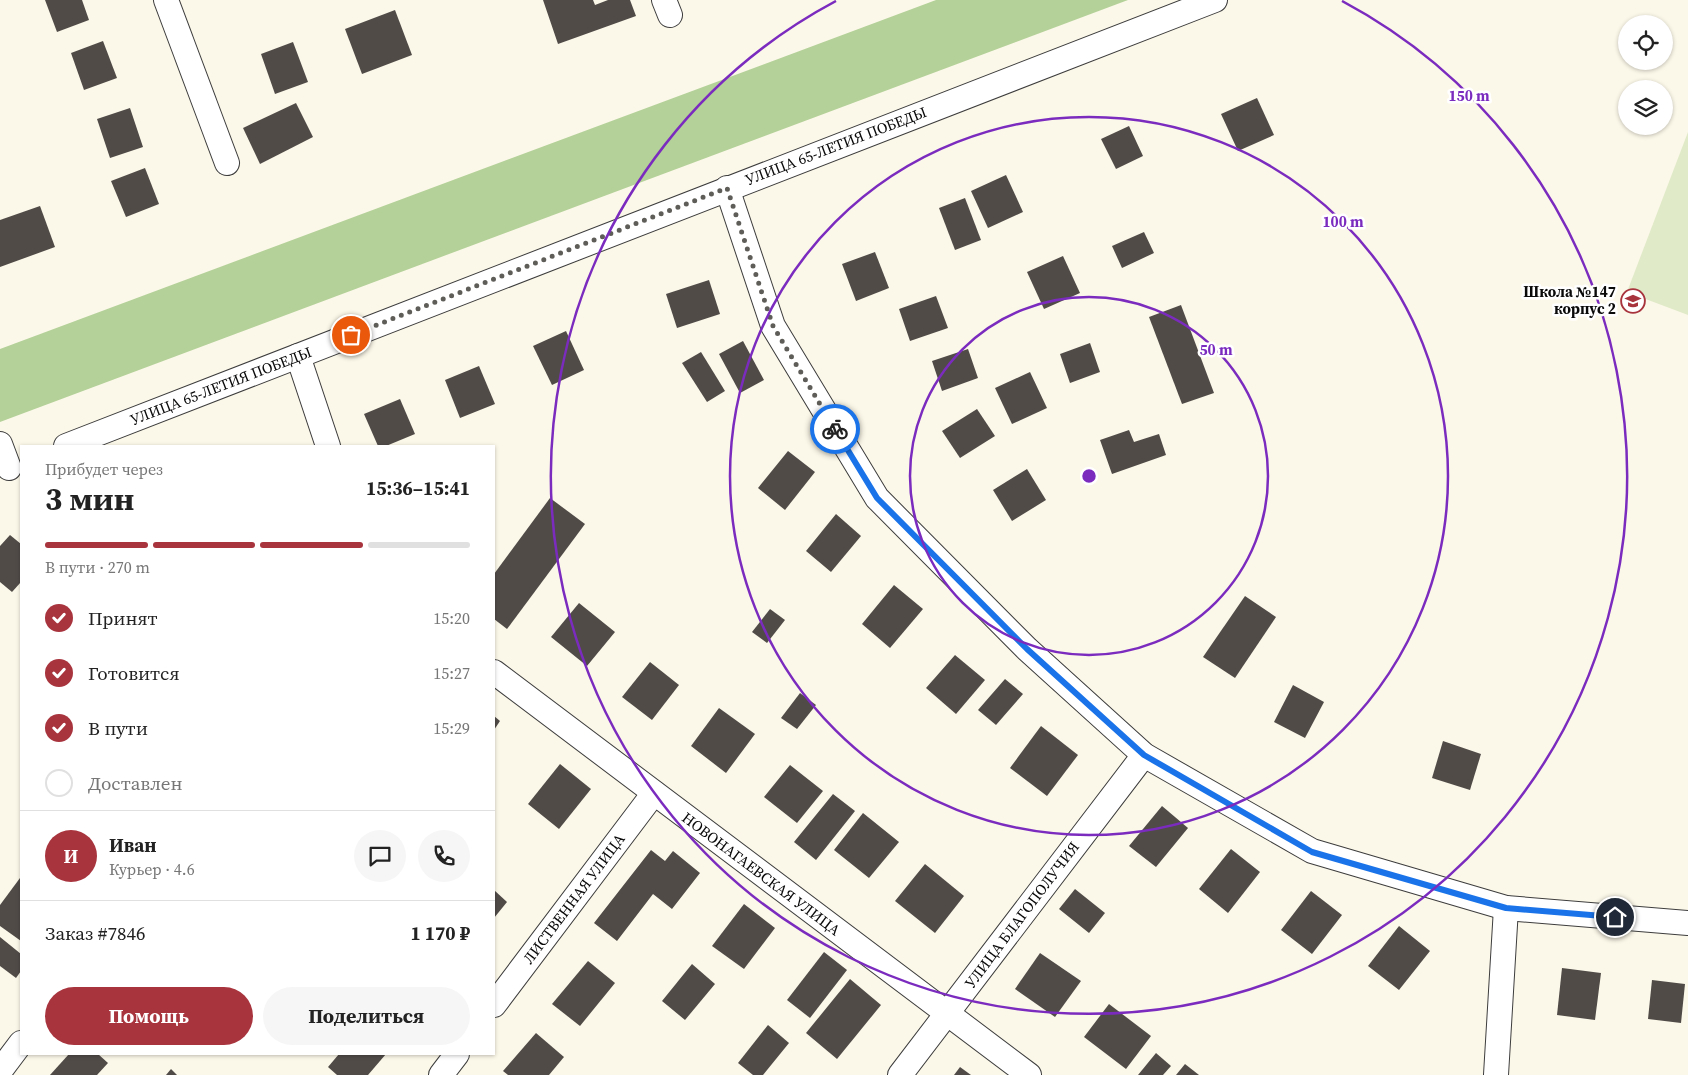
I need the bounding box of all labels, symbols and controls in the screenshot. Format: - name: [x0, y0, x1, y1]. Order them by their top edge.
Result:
- map controls: [1618, 15, 1673, 135]
- button: locate: [1618, 15, 1673, 70]
- button: layers: [1618, 80, 1673, 135]
- text: 150 m: [1448, 85, 1490, 106]
- street label: УЛИЦА 65-ЛЕТИЯ ПОБЕДЫ: [742, 101, 930, 190]
- text: 100 m: [1322, 211, 1364, 232]
- place label: Школа №147 корпус 2: [1523, 281, 1616, 319]
- school or university icon: Школа №147 корпус 2: [1620, 288, 1646, 314]
- pin: [330, 314, 372, 356]
- icon: bag: [337, 321, 365, 349]
- text: 50 m: [1199, 339, 1233, 360]
- street label: УЛИЦА 65-ЛЕТИЯ ПОБЕДЫ: [127, 341, 315, 430]
- courier: [810, 404, 860, 454]
- icon: bike: [821, 415, 849, 443]
- text: Прибудет через: [45, 458, 163, 480]
- centre of rings: [1080, 467, 1098, 485]
- text: 15:36–15:41: [366, 475, 470, 501]
- text: 3 мин: [45, 477, 135, 521]
- text: В пути · 270 m: [45, 556, 150, 578]
- icon: check: [45, 604, 73, 632]
- text: Принят: [88, 605, 157, 631]
- text: 15:20: [433, 607, 470, 629]
- icon: check: [45, 659, 73, 687]
- text: Готовится: [88, 660, 180, 686]
- text: 15:27: [433, 662, 470, 684]
- icon: check: [45, 714, 73, 742]
- text: В пути: [88, 715, 148, 741]
- text: 15:29: [433, 717, 470, 739]
- text: Доставлен: [88, 770, 183, 796]
- street label: НОВОНАГАЕВСКАЯ УЛИЦА: [678, 807, 845, 940]
- street label: ЛИСТВЕННАЯ УЛИЦА: [518, 829, 630, 968]
- button: chat: [354, 830, 406, 882]
- button: phone: [418, 830, 470, 882]
- text: Иван: [109, 832, 157, 858]
- street label: УЛИЦА БЛАГОПОЛУЧИЯ: [960, 837, 1084, 992]
- text: И: [64, 843, 78, 869]
- text: Курьер · 4.6: [109, 858, 195, 880]
- pin: [1594, 896, 1636, 938]
- icon: home: [1601, 903, 1629, 931]
- text: Заказ #7846: [45, 920, 146, 946]
- text: 1 170 ₽: [410, 920, 470, 946]
- button: Помощь: [45, 987, 253, 1045]
- button: Поделиться: [263, 987, 470, 1045]

